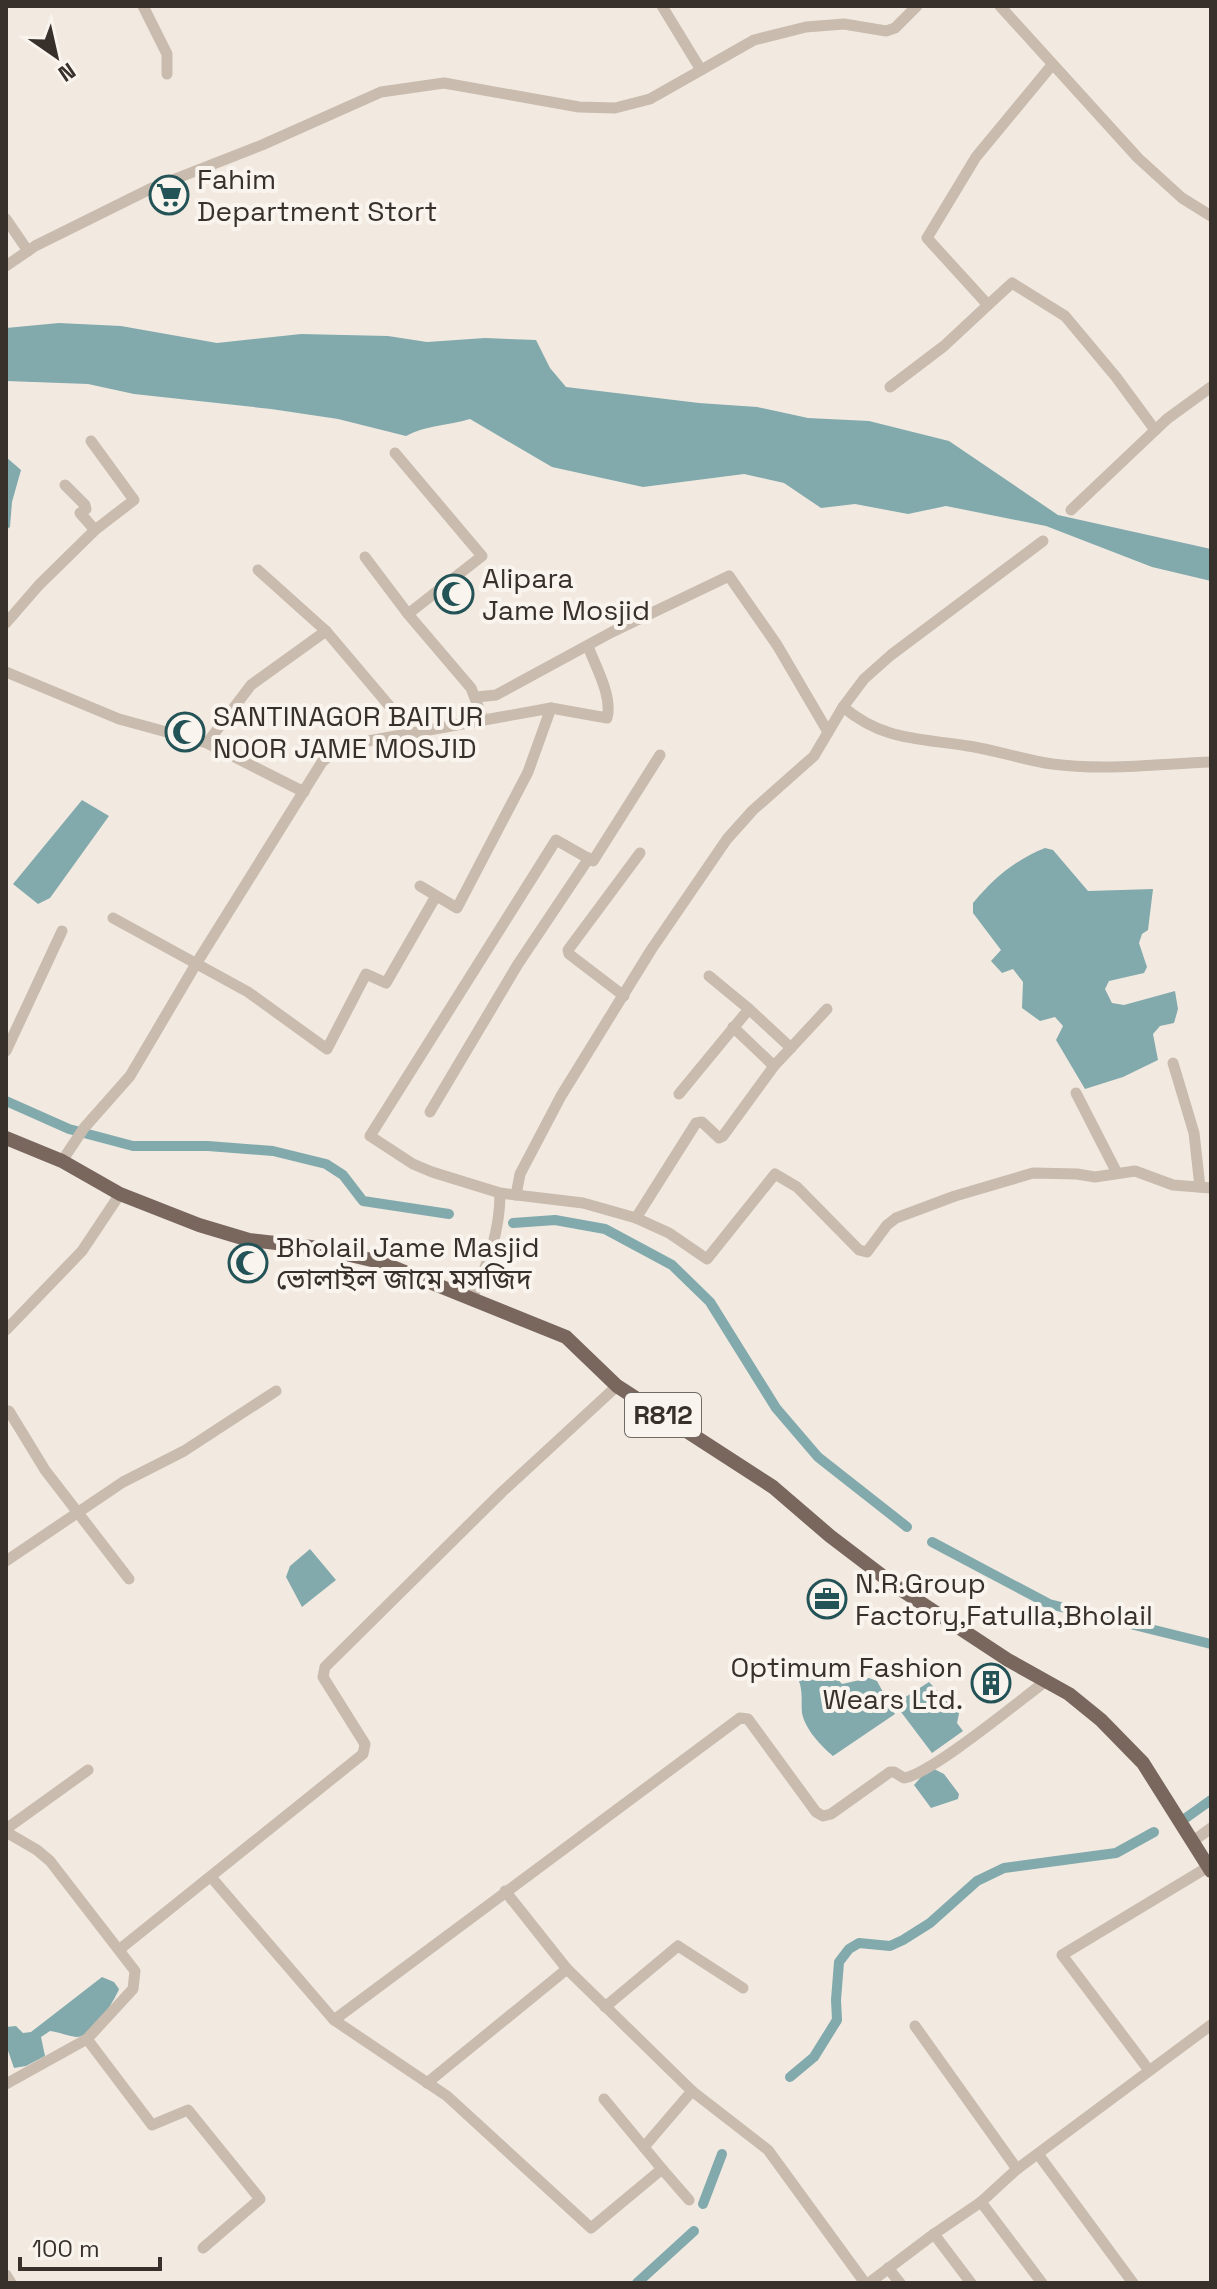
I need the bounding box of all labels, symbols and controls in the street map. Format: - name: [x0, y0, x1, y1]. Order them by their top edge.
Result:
- north arrow: [16, 16, 96, 96]
- text: N: [53, 57, 81, 88]
- place label: Fahim Department Stort: [197, 161, 437, 229]
- supermarket icon: Fahim Department Stort: [148, 174, 190, 216]
- place label: Alipara Jame Mosjid: [482, 560, 650, 628]
- mosque icon: Alipara Jame Mosjid: [433, 573, 475, 615]
- place label: SANTINAGOR BAITUR NOOR JAME MOSJID: [213, 698, 483, 766]
- mosque icon: SANTINAGOR BAITUR NOOR JAME MOSJID: [164, 711, 206, 753]
- place label: Bholail Jame Masjid ভোলাইল জামে মসজিদ: [276, 1229, 540, 1297]
- mosque icon: Bholail Jame Masjid ভোলাইল জামে মসজিদ: [227, 1242, 269, 1284]
- road number: R812: [625, 1393, 701, 1437]
- place label: N.R.Group Factory,Fatulla,Bholail: [855, 1565, 1153, 1633]
- office icon: N.R.Group Factory,Fatulla,Bholail: [806, 1578, 848, 1620]
- place label: Optimum Fashion Wears Ltd.: [731, 1649, 963, 1717]
- building icon: Optimum Fashion Wears Ltd.: [970, 1662, 1012, 1704]
- scale bar: [20, 2221, 160, 2271]
- text: 100 m: [32, 2233, 100, 2264]

